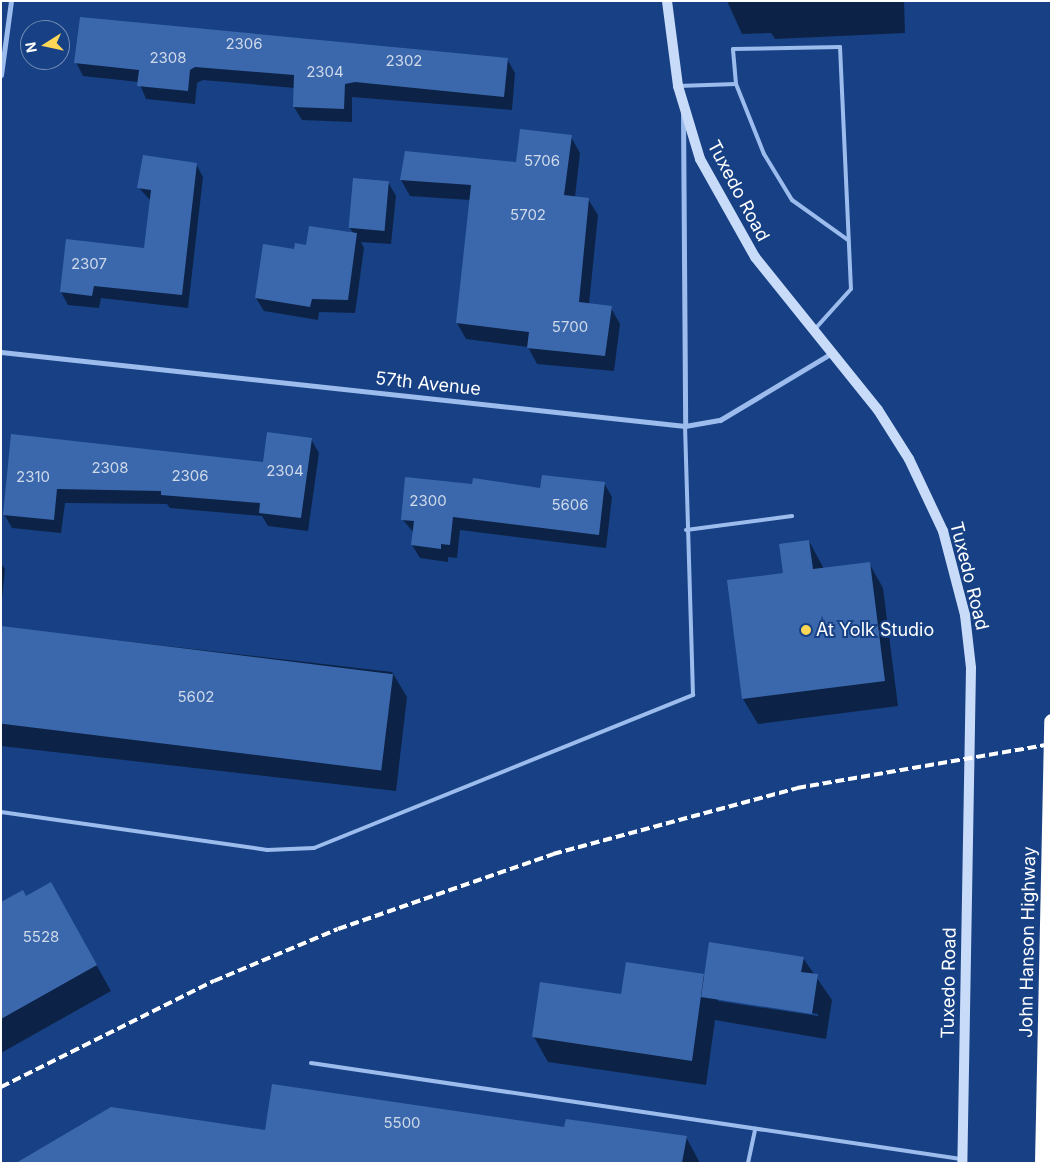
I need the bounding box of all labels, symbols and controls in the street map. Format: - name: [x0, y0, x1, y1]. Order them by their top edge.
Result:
- north arrow: [20, 20, 70, 70]
- house number: 2306: [225, 35, 263, 53]
- text: N: [21, 41, 40, 54]
- house number: 2308: [149, 49, 187, 67]
- house number: 2302: [385, 52, 423, 70]
- house number: 2304: [306, 63, 344, 81]
- street label: Tuxedo Road: [702, 137, 774, 245]
- house number: 5706: [524, 152, 560, 170]
- house number: 5702: [510, 206, 546, 224]
- house number: 2307: [71, 255, 107, 273]
- house number: 5700: [552, 318, 588, 336]
- street label: 57th Avenue: [374, 368, 482, 400]
- house number: 2308: [91, 459, 129, 477]
- house number: 2304: [266, 462, 304, 480]
- house number: 2306: [171, 467, 209, 485]
- house number: 2310: [16, 468, 50, 486]
- house number: 2300: [409, 492, 447, 510]
- house number: 5606: [551, 496, 589, 514]
- street label: Tuxedo Road: [945, 519, 993, 633]
- place label: At Yolk Studio: [816, 619, 934, 641]
- marker: At Yolk Studio: [800, 624, 812, 636]
- house number: 5602: [177, 688, 215, 706]
- street label: John Hanson Highway: [1016, 846, 1040, 1038]
- street label: Tuxedo Road: [937, 927, 961, 1039]
- house number: 5528: [23, 928, 59, 946]
- house number: 5500: [383, 1114, 421, 1132]

